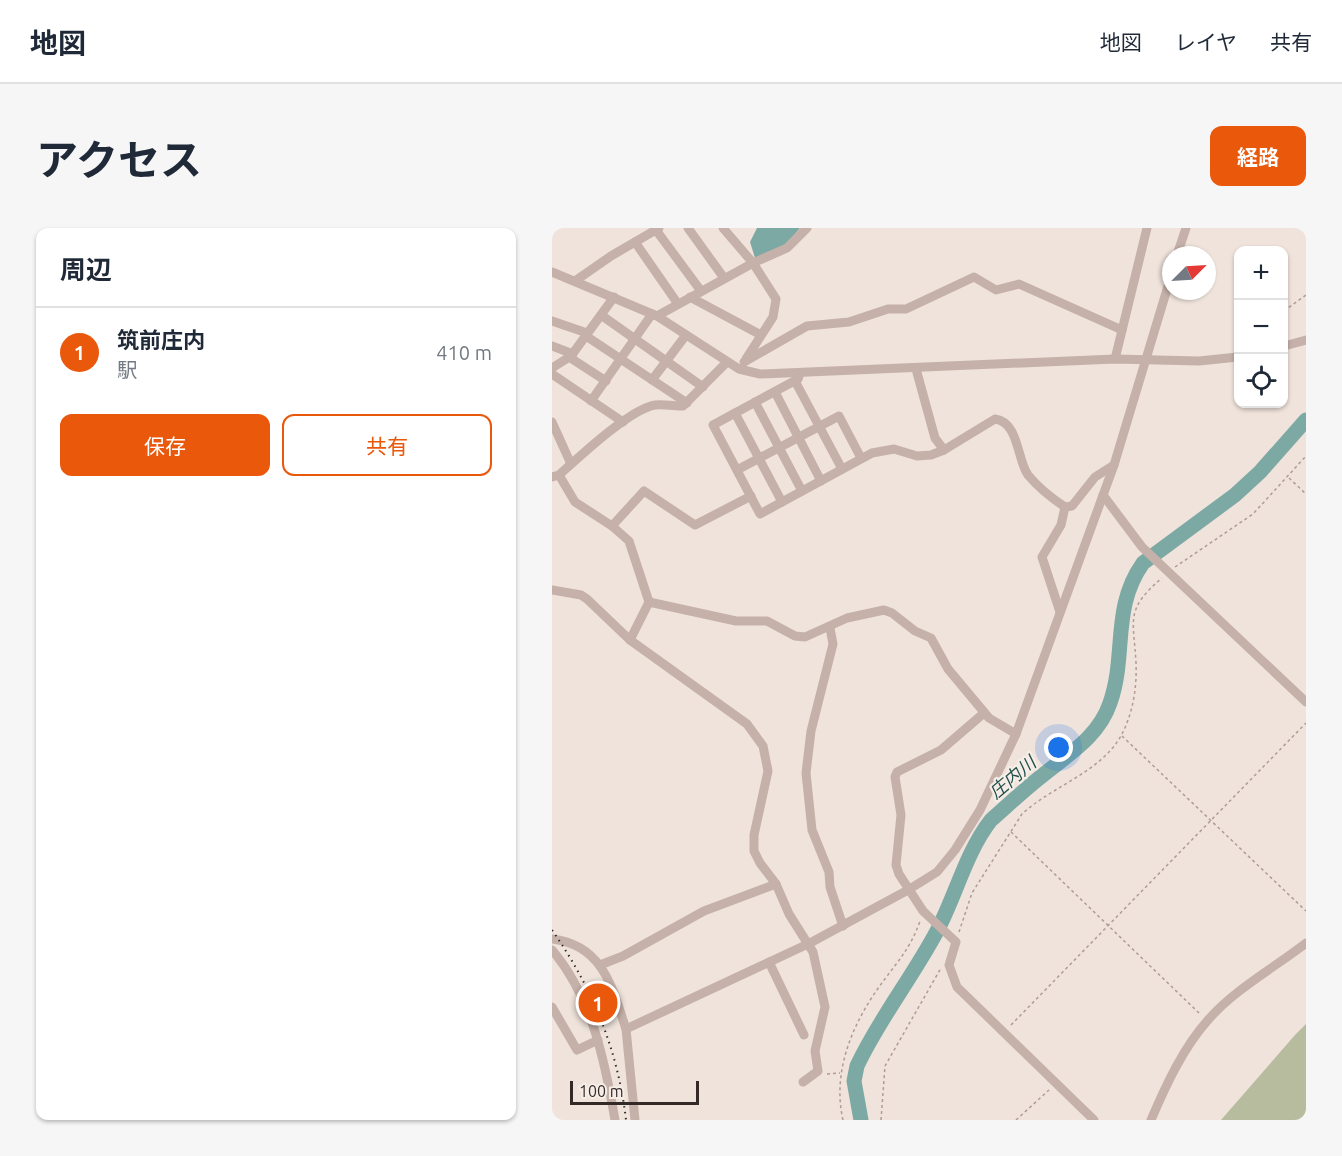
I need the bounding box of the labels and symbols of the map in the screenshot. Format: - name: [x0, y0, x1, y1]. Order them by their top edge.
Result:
- north arrow: [1162, 246, 1216, 300]
- your location: [1044, 733, 1073, 762]
- water label: 庄内川: [985, 751, 1041, 802]
- pin: 1: [578, 980, 618, 1026]
- scale bar: [570, 1078, 699, 1106]

